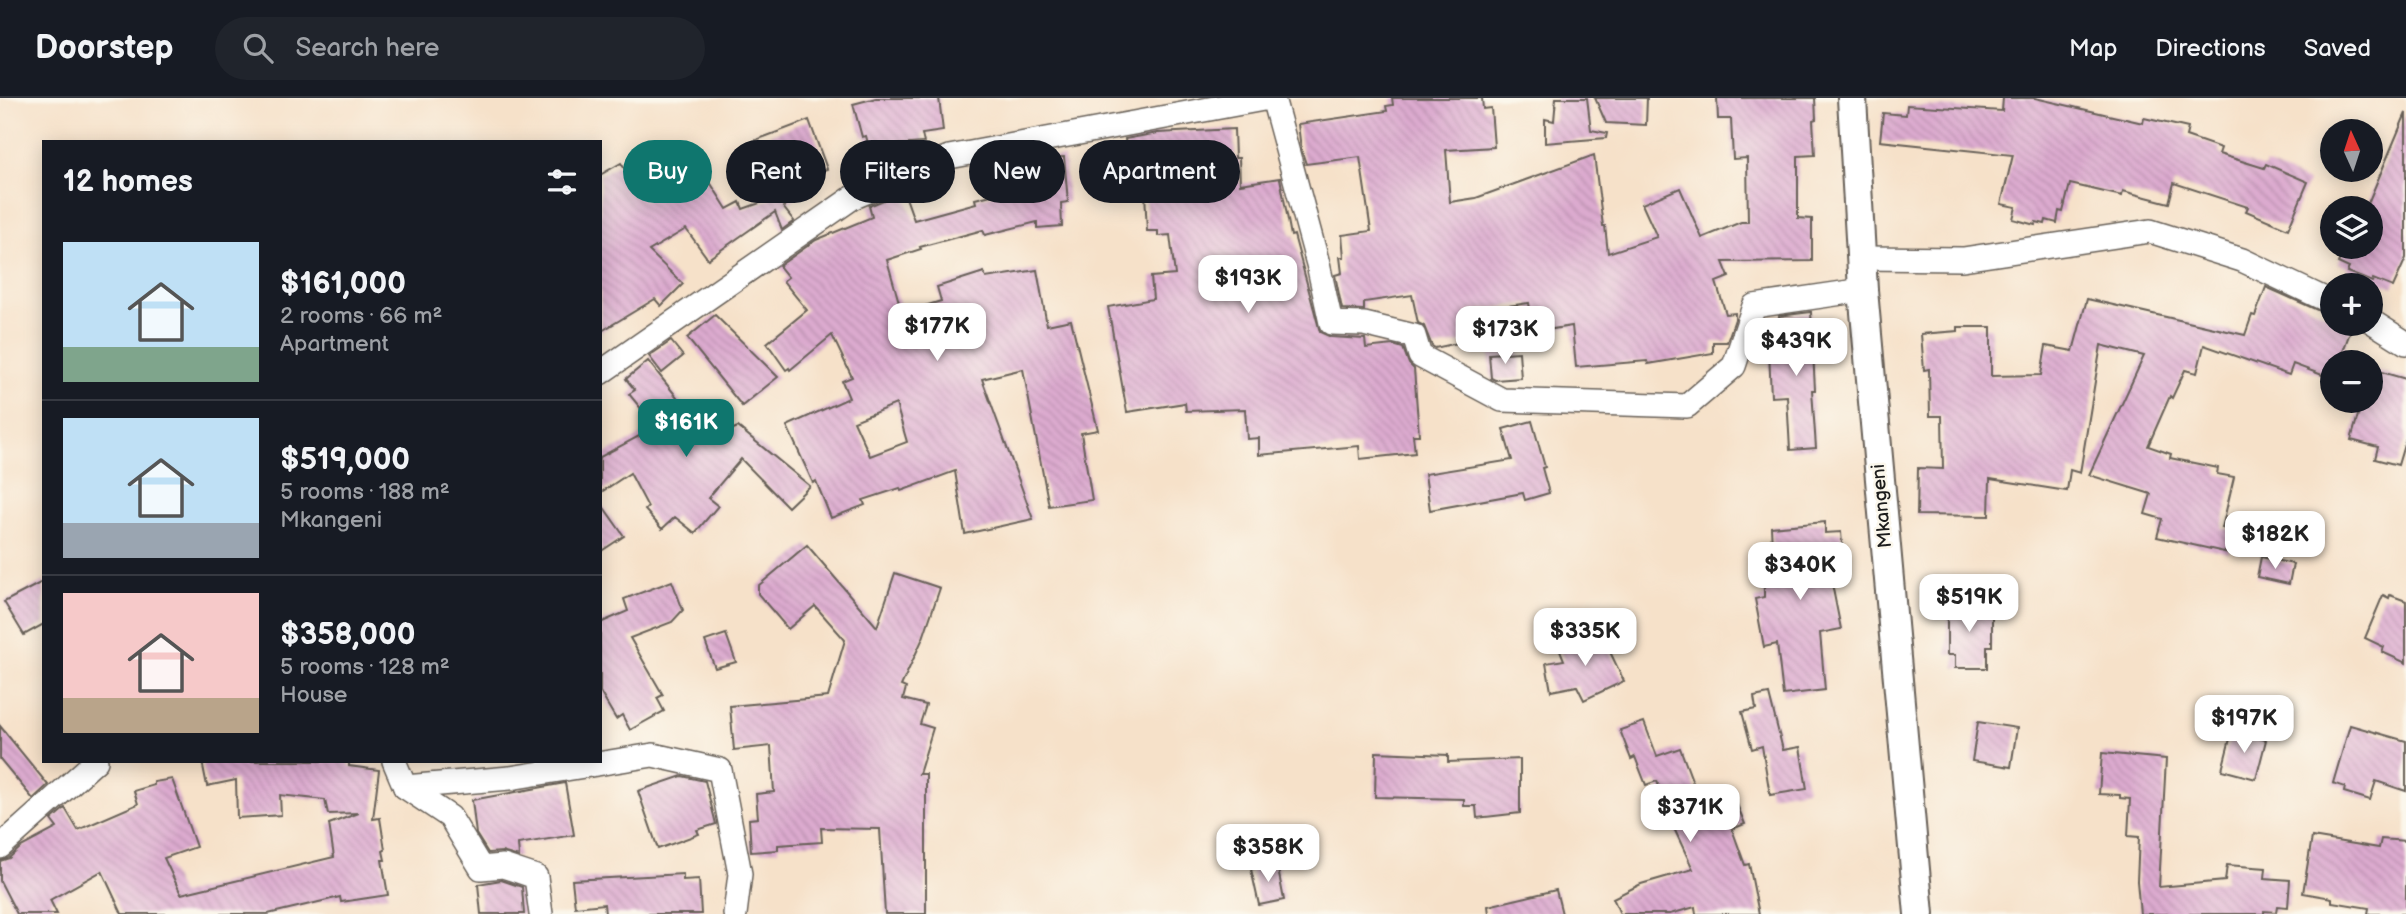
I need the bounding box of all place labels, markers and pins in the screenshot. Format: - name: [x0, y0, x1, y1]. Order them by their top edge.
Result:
- pin: $193K: [1199, 256, 1297, 315]
- pin: $177K: [888, 303, 986, 363]
- pin: $173K: [1456, 306, 1554, 366]
- pin: $439K: [1747, 318, 1845, 378]
- pin: $161K: [637, 400, 735, 459]
- pin: $182K: [2226, 512, 2324, 571]
- pin: $340K: [1751, 542, 1849, 602]
- pin: $519K: [1920, 574, 2018, 634]
- pin: $335K: [1536, 608, 1634, 668]
- pin: $197K: [2195, 696, 2293, 755]
- pin: $371K: [1641, 784, 1739, 844]
- pin: $358K: [1219, 824, 1317, 884]

